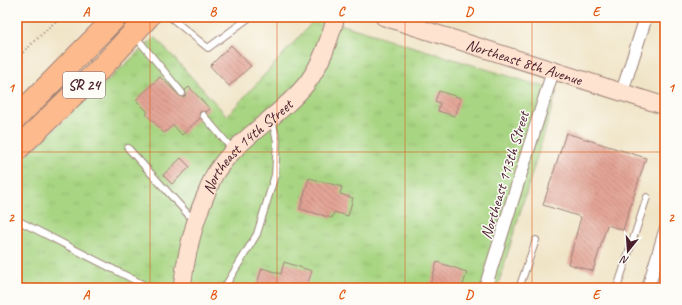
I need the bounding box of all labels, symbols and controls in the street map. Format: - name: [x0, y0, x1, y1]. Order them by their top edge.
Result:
- text: A: [83, 4, 91, 20]
- text: B: [210, 4, 218, 20]
- text: C: [338, 4, 346, 20]
- text: D: [465, 4, 474, 20]
- text: E: [593, 4, 602, 20]
- street label: Northeast 8th Avenue: [463, 35, 586, 91]
- road number: SR 24: [63, 72, 105, 98]
- text: 1: [8, 80, 16, 96]
- text: 1: [668, 80, 676, 96]
- street label: Northeast 14th Street: [198, 94, 298, 197]
- street label: Northeast 113th Street: [476, 107, 534, 242]
- text: 2: [8, 210, 15, 226]
- text: 2: [668, 210, 675, 226]
- north arrow: [608, 231, 648, 271]
- text: N: [618, 252, 630, 268]
- text: A: [83, 287, 91, 303]
- text: B: [210, 287, 218, 303]
- text: C: [338, 287, 346, 303]
- text: D: [465, 287, 474, 303]
- text: E: [593, 287, 602, 303]

